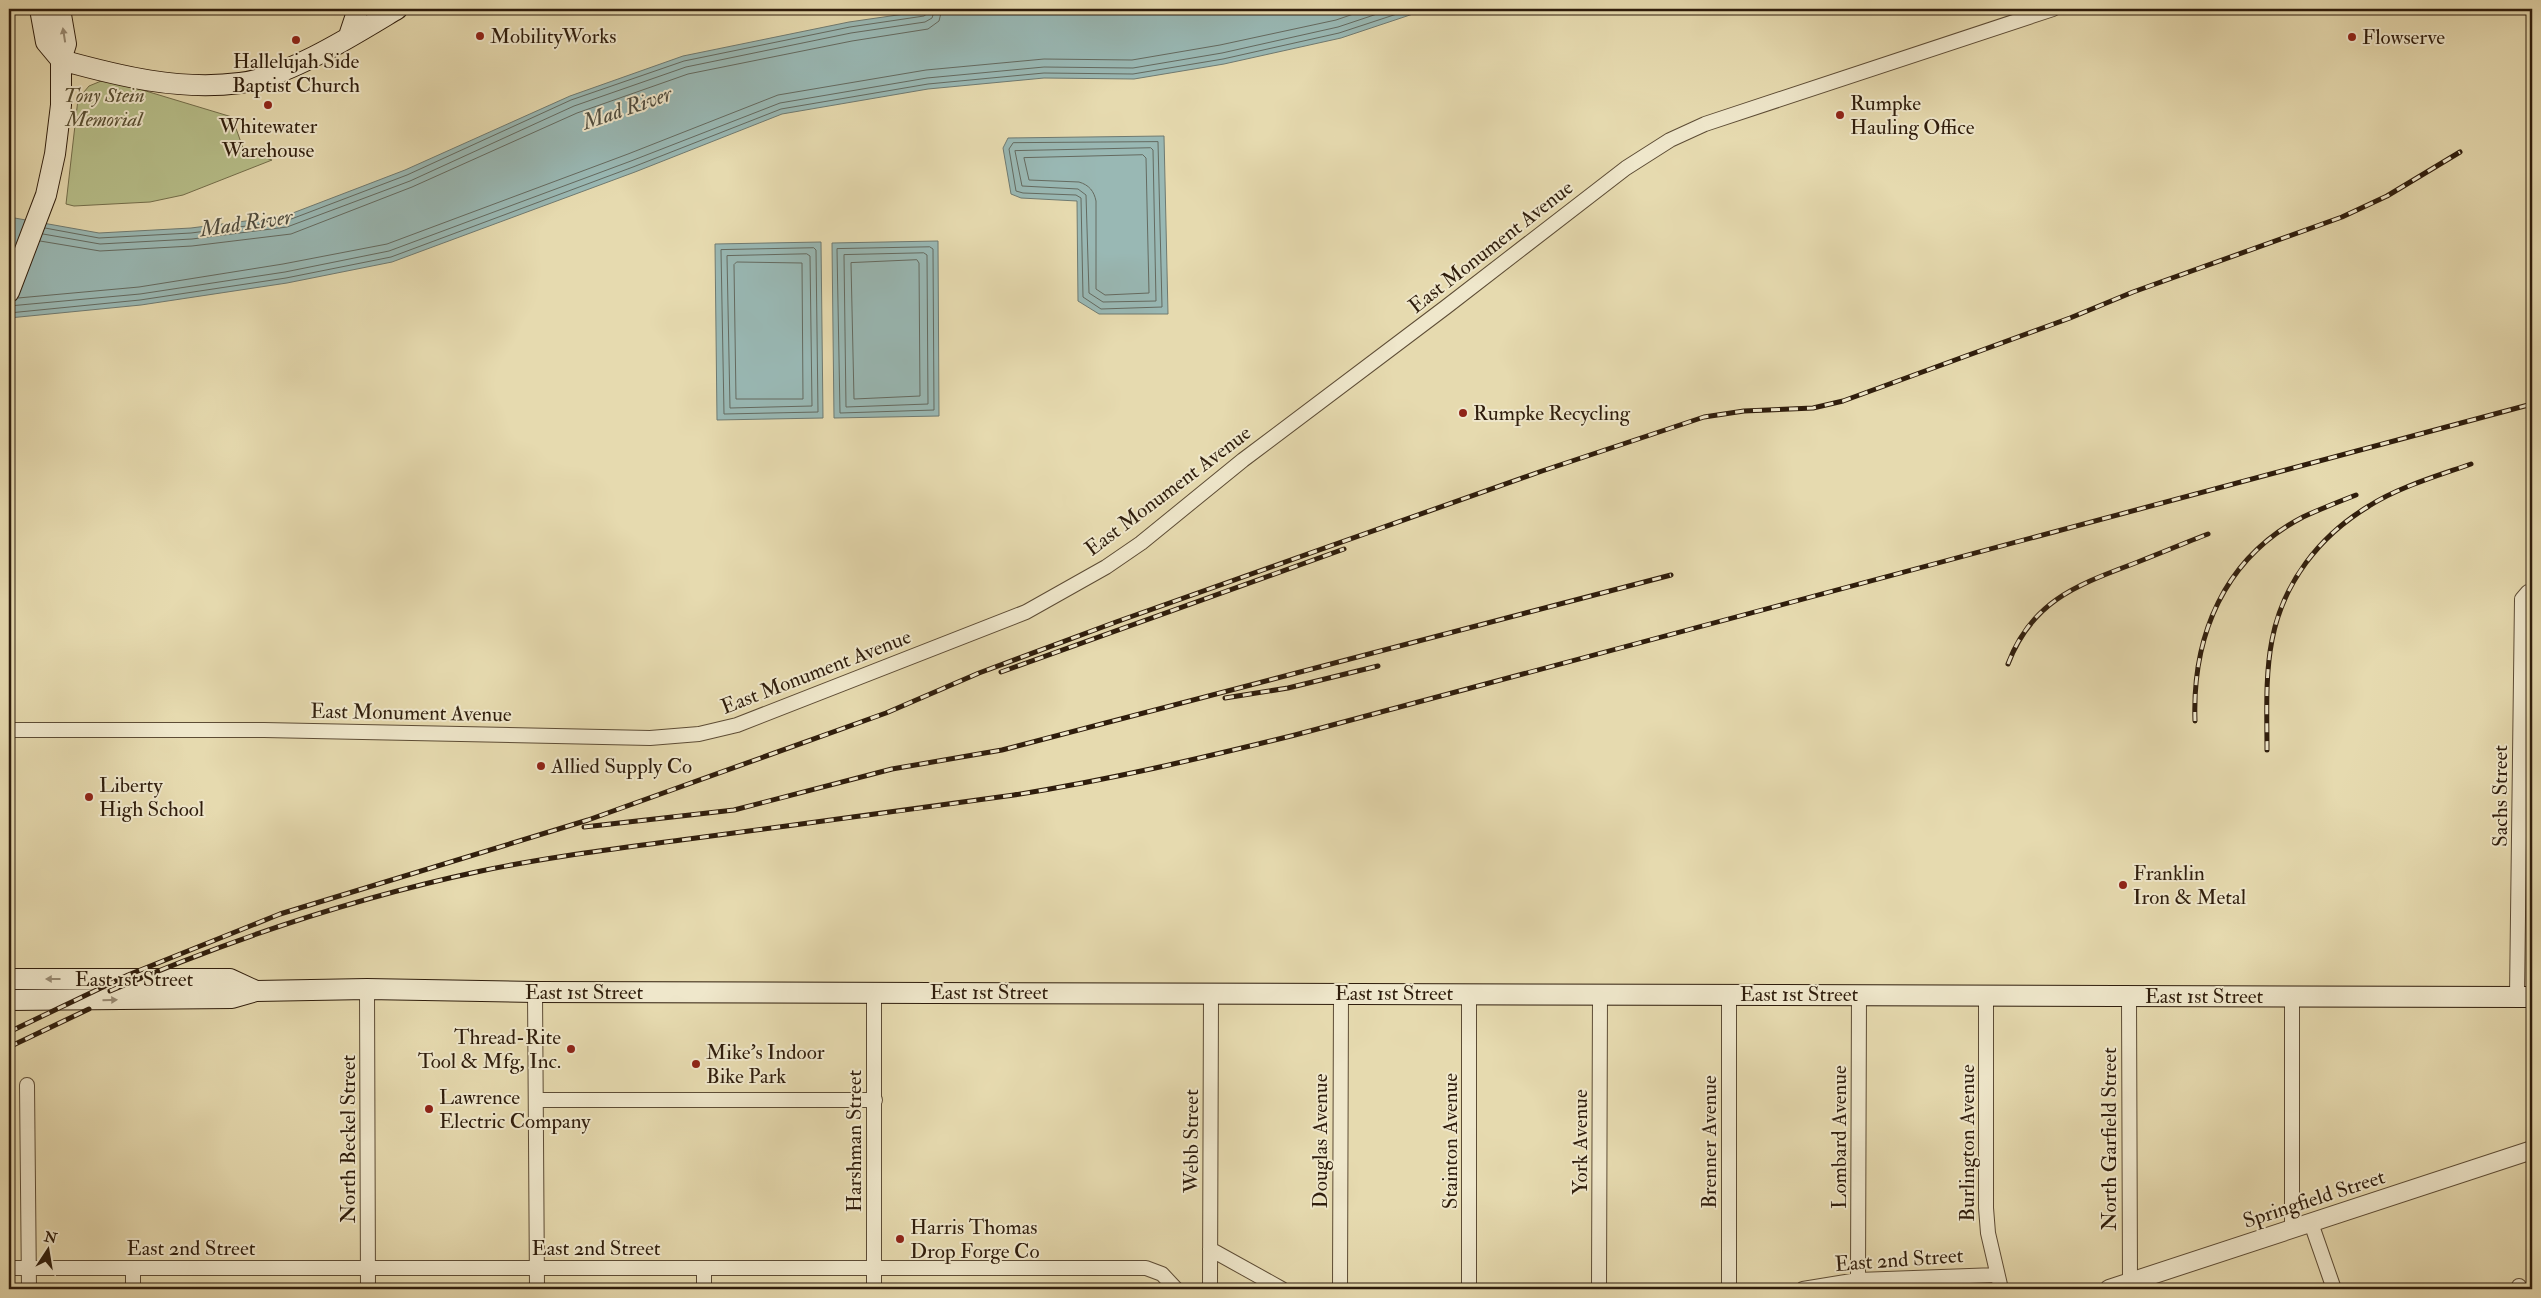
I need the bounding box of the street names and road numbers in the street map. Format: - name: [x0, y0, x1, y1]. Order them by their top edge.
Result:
- street label: East Monument Avenue: [1403, 174, 1579, 320]
- street label: East Monument Avenue: [1079, 419, 1257, 562]
- street label: East Monument Avenue: [717, 623, 915, 721]
- street label: East Monument Avenue: [310, 698, 512, 728]
- street label: Sachs Street: [2487, 745, 2514, 847]
- street label: East 1st Street: [75, 966, 194, 993]
- street label: East 1st Street: [525, 979, 644, 1006]
- street label: East 1st Street: [930, 979, 1049, 1006]
- street label: East 1st Street: [1335, 980, 1454, 1007]
- street label: East 1st Street: [1740, 981, 1859, 1008]
- street label: East 1st Street: [2145, 983, 2264, 1010]
- street label: North Garfield Street: [2096, 1047, 2123, 1231]
- street label: North Beckel Street: [335, 1055, 362, 1223]
- street label: Burlington Avenue: [1954, 1064, 1981, 1222]
- street label: Lombard Avenue: [1826, 1065, 1853, 1209]
- street label: Harshman Street: [841, 1070, 868, 1212]
- street label: Douglas Avenue: [1307, 1073, 1334, 1208]
- street label: Stainton Avenue: [1437, 1073, 1464, 1209]
- street label: Brenner Avenue: [1696, 1075, 1723, 1209]
- street label: Webb Street: [1178, 1089, 1205, 1194]
- street label: York Avenue: [1567, 1089, 1594, 1195]
- street label: Springfield Street: [2240, 1163, 2389, 1235]
- street label: East 2nd Street: [127, 1235, 256, 1262]
- street label: East 2nd Street: [532, 1235, 661, 1262]
- street label: East 2nd Street: [1834, 1242, 1964, 1278]

